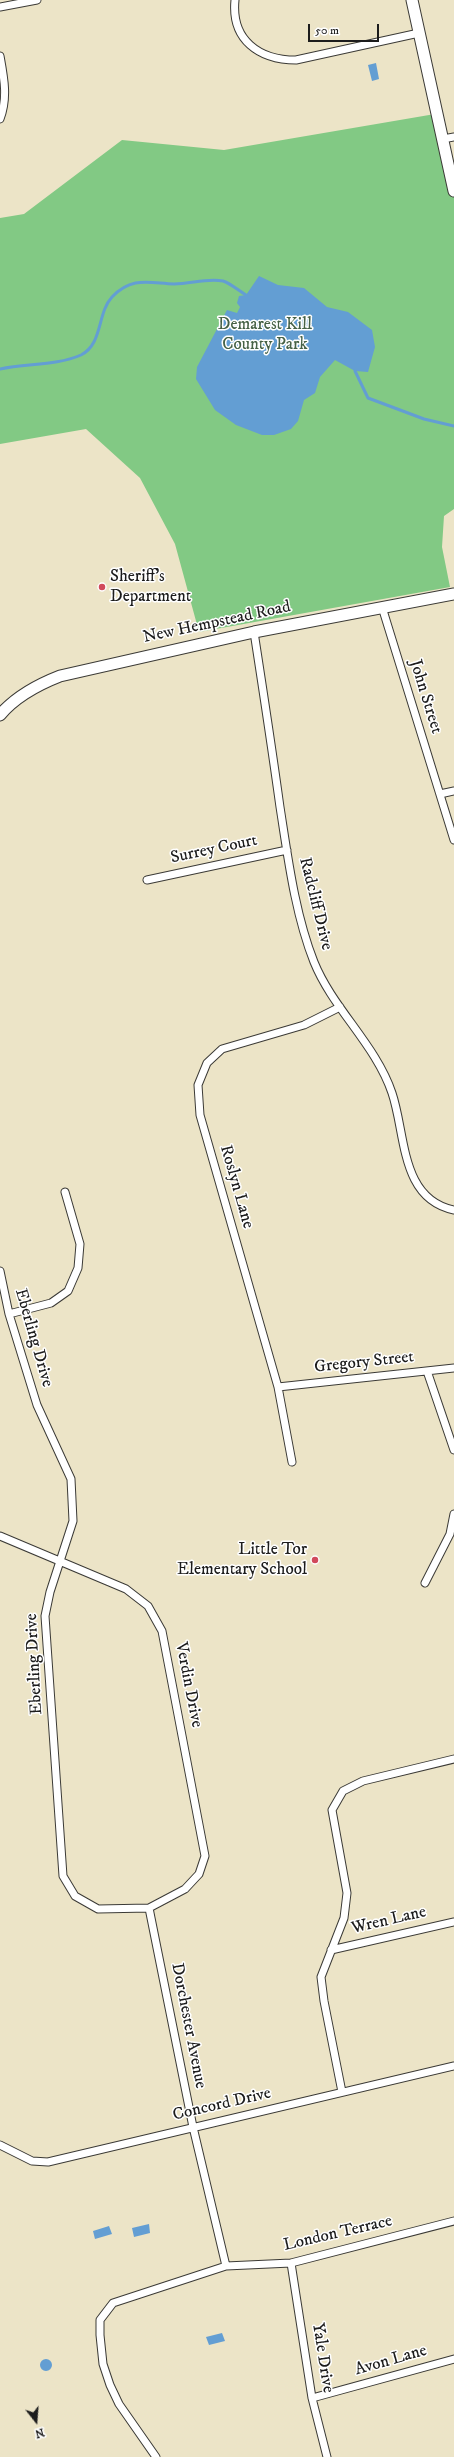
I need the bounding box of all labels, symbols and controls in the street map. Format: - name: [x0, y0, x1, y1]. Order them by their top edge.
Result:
- scale bar: [310, 16, 381, 42]
- text: 50 m: [315, 23, 339, 38]
- park label: Demarest Kill County Park: [218, 315, 312, 355]
- place label: Sheriff's Department: [110, 567, 191, 607]
- marker: Sheriff's Department: [97, 582, 107, 592]
- street label: New Hempstead Road: [141, 597, 293, 649]
- street label: John Street: [404, 658, 446, 736]
- street label: Surrey Court: [169, 831, 259, 869]
- street label: Radcliff Drive: [294, 856, 336, 952]
- street label: Roslyn Lane: [214, 1143, 258, 1231]
- street label: Eberling Drive: [9, 1286, 57, 1390]
- street label: Gregory Street: [313, 1348, 415, 1378]
- place label: Little Tor Elementary School: [177, 1540, 307, 1580]
- marker: Little Tor Elementary School: [310, 1555, 320, 1565]
- street label: Eberling Drive: [22, 1613, 48, 1715]
- street label: Verdin Drive: [170, 1641, 206, 1729]
- street label: Wren Lane: [350, 1903, 428, 1939]
- street label: Dorchester Avenue: [166, 1961, 210, 2091]
- street label: Concord Drive: [171, 2084, 273, 2126]
- street label: London Terrace: [282, 2212, 394, 2256]
- street label: Yale Drive: [306, 2322, 338, 2394]
- street label: Avon Lane: [353, 2341, 429, 2381]
- north arrow: [16, 2401, 56, 2441]
- text: N: [33, 2424, 46, 2440]

